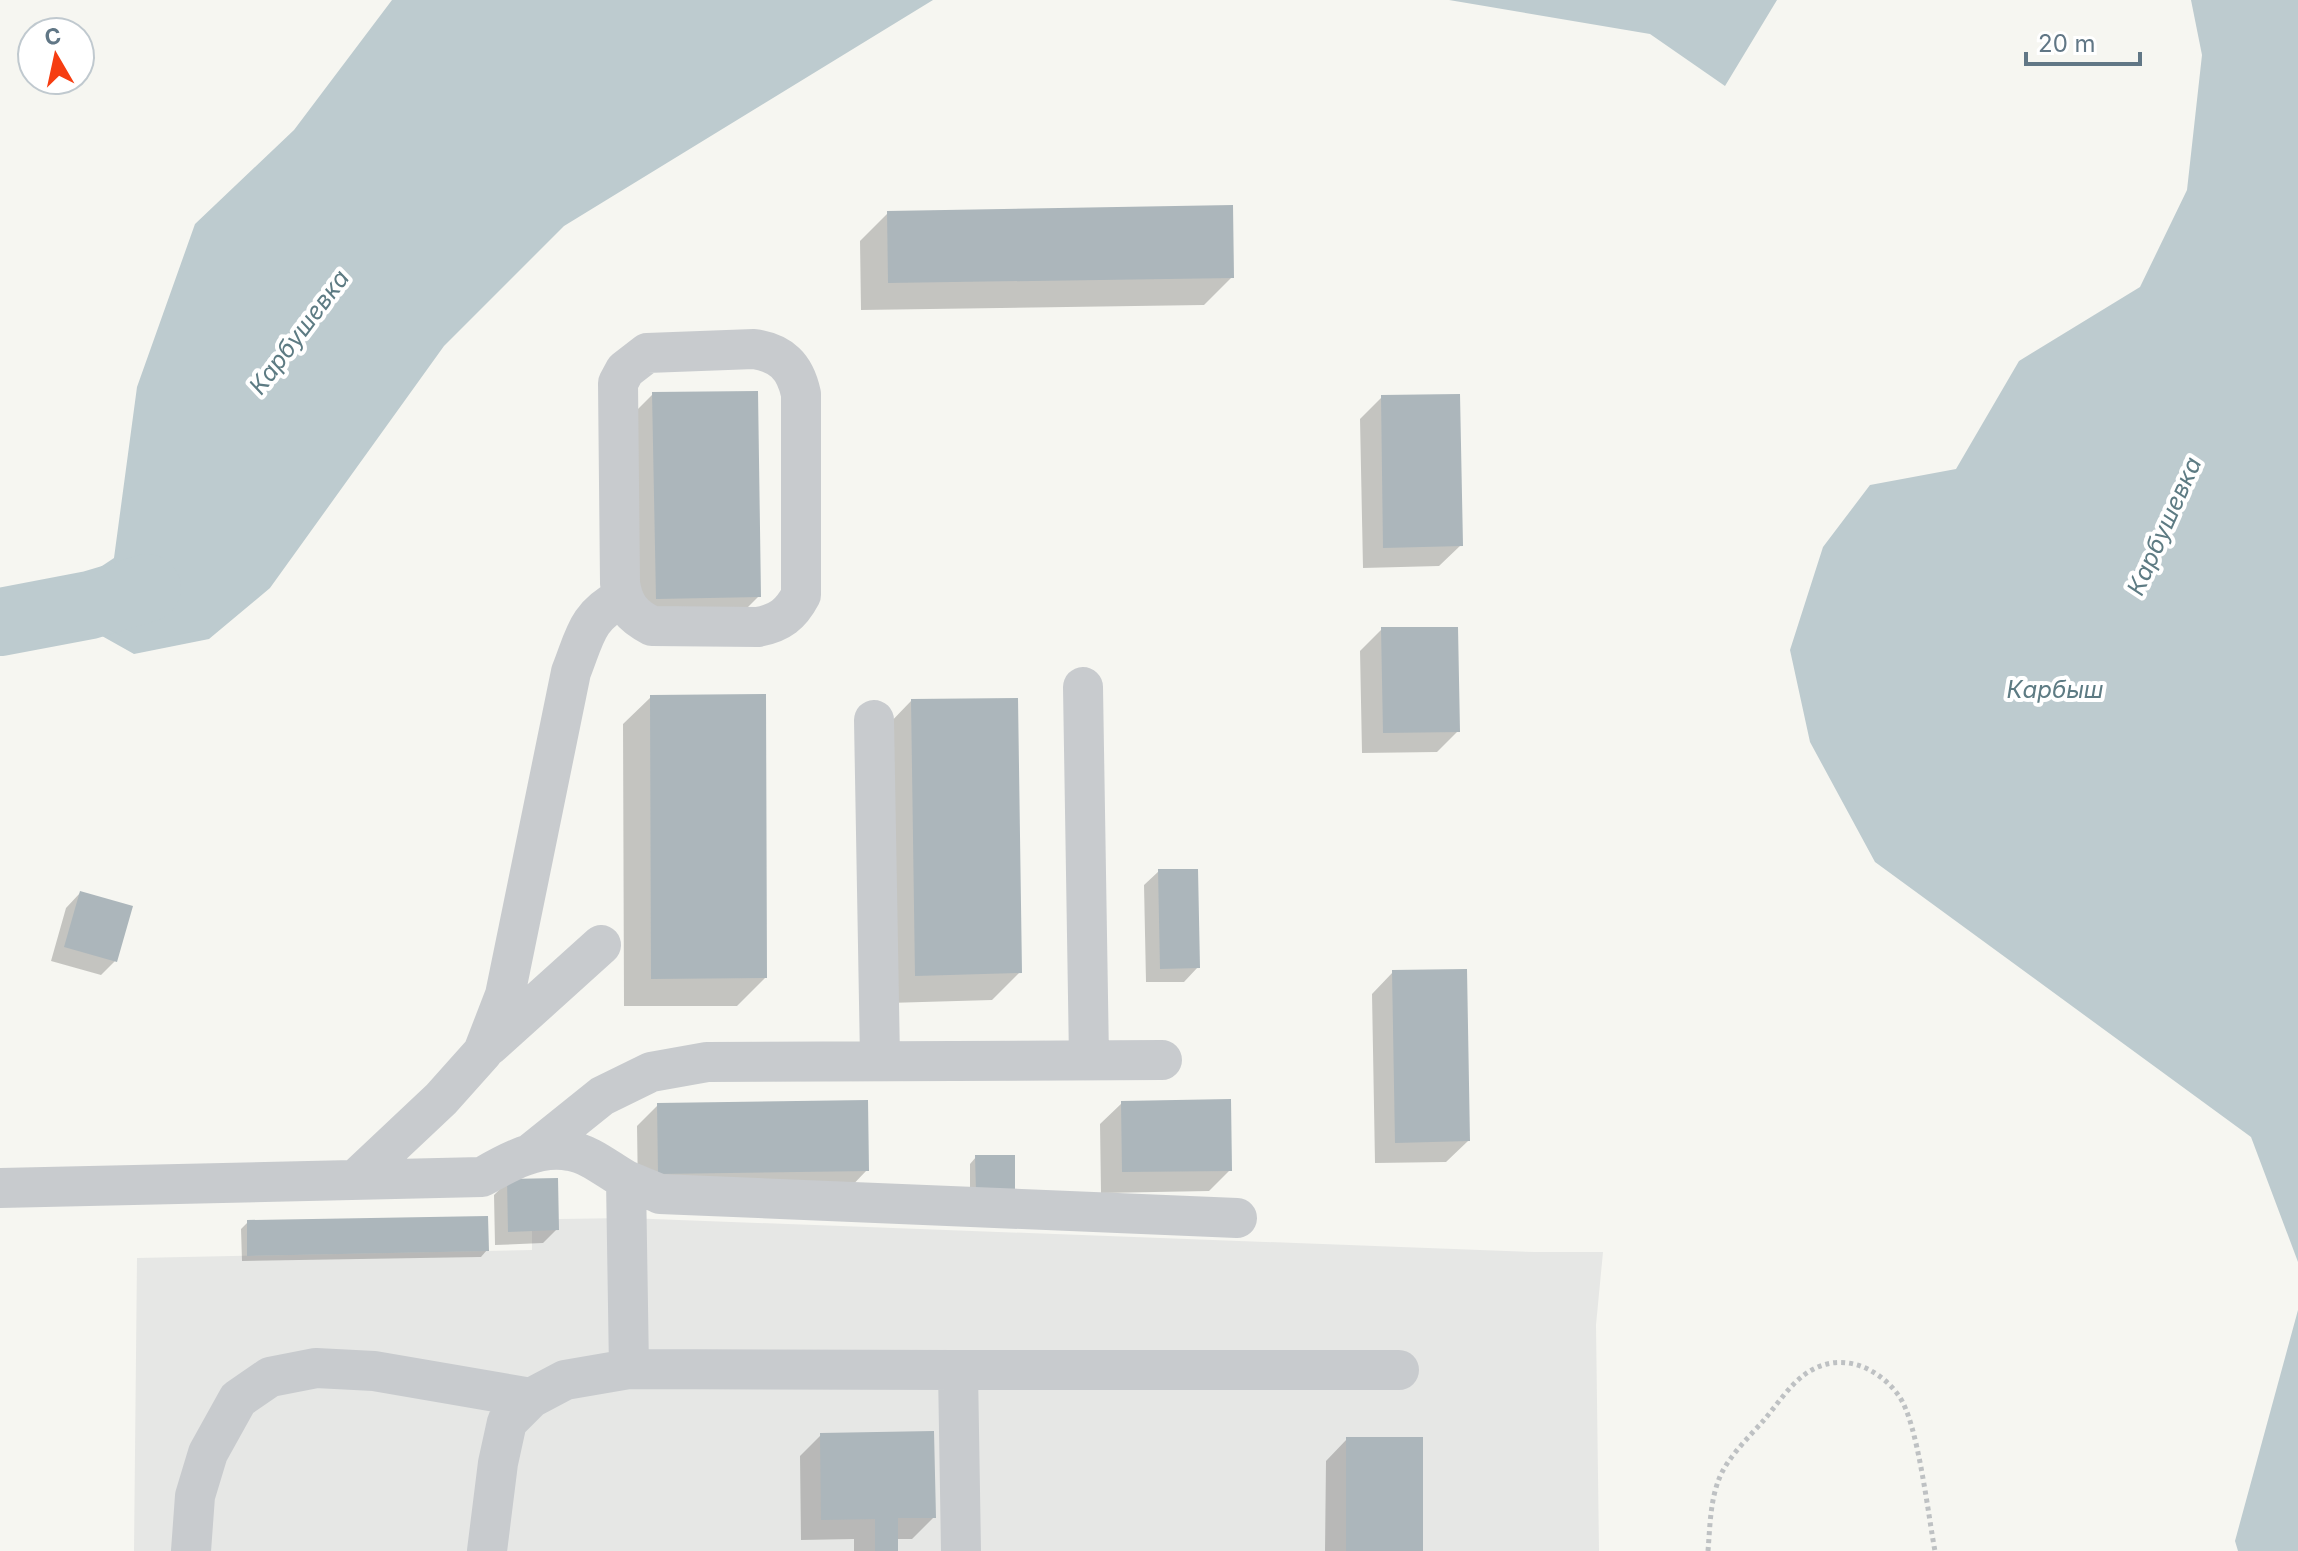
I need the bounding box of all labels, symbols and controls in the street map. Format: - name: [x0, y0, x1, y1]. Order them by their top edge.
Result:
- north arrow: [16, 16, 96, 96]
- scale bar: [2026, 16, 2140, 66]
- text: С: [43, 22, 63, 50]
- text: 20 m: [2038, 29, 2096, 58]
- water label: Карбушевка: [243, 264, 355, 400]
- water label: Карбушевка: [2121, 452, 2207, 600]
- water label: Карбыш: [2006, 675, 2104, 704]

